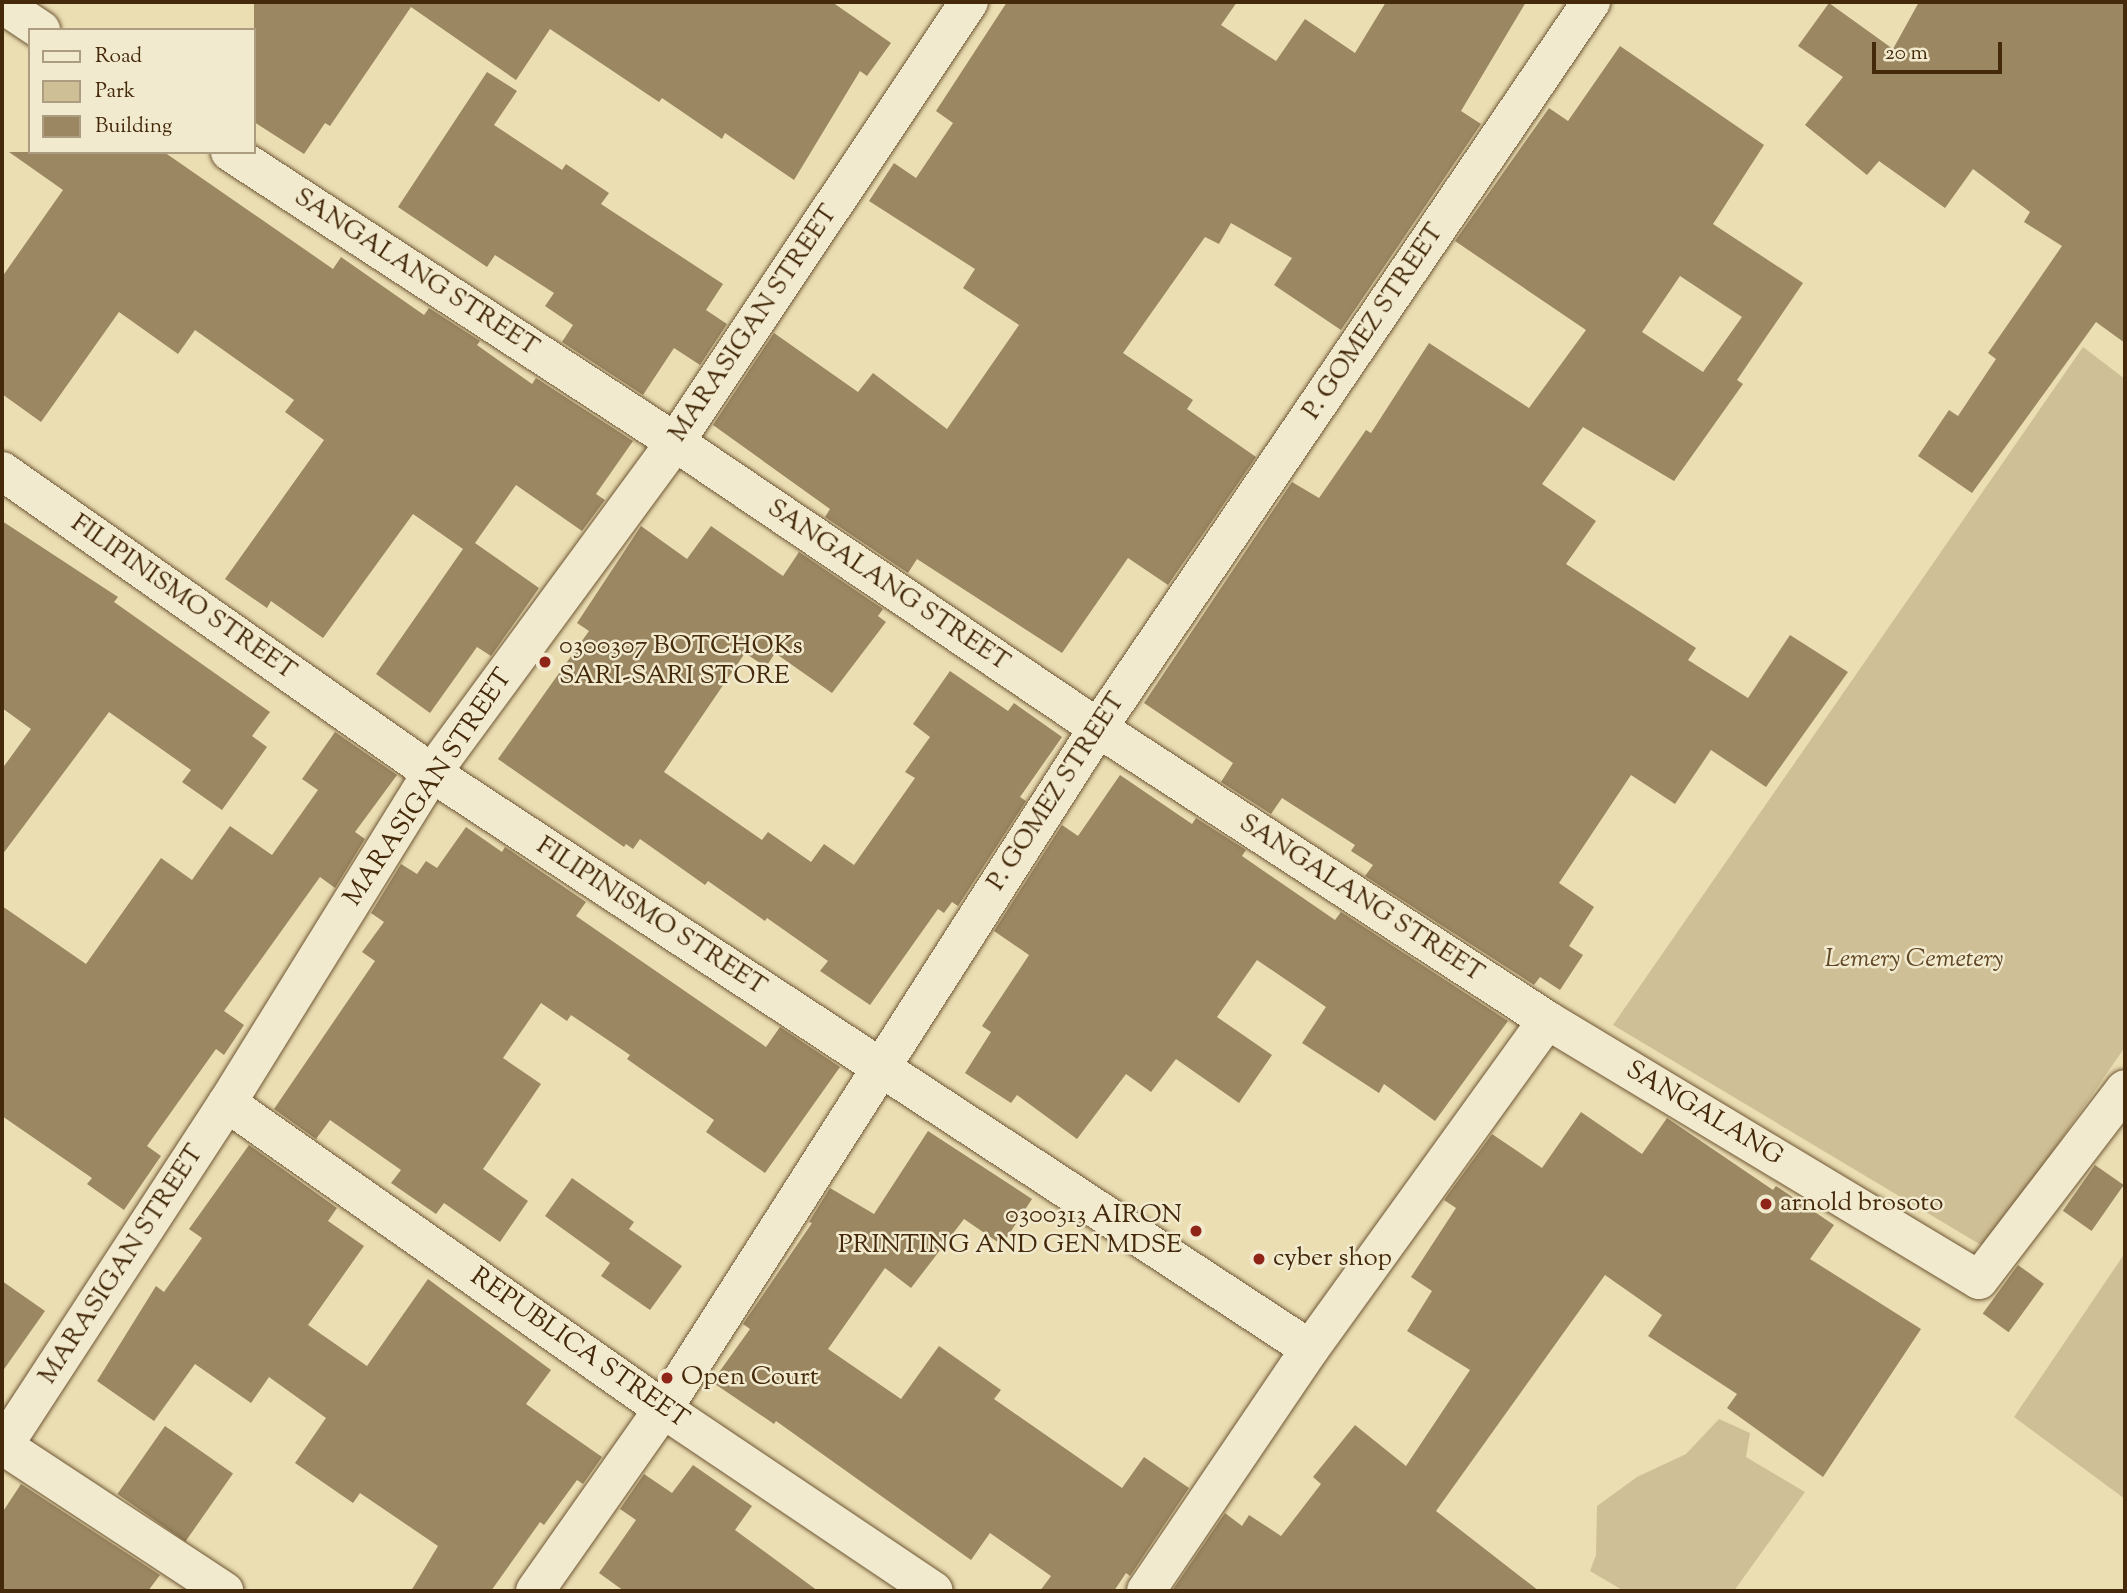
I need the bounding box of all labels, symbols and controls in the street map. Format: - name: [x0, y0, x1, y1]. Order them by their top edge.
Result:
- legend: [28, 28, 256, 154]
- scale bar: [1875, 28, 2004, 72]
- text: 20 m: [1885, 39, 1928, 69]
- text: Road: [95, 42, 142, 72]
- text: Park: [95, 77, 135, 107]
- text: Building: [95, 112, 172, 142]
- street label: SANGALANG STREET: [288, 182, 544, 364]
- street label: MARASIGAN STREET: [663, 200, 845, 448]
- street label: P. GOMEZ STREET: [1297, 218, 1451, 426]
- street label: SANGALANG STREET: [761, 493, 1015, 679]
- street label: FILIPINISMO STREET: [64, 508, 302, 688]
- place label: 0300307 BOTCHOKs SARI-SARI STORE: [559, 631, 803, 692]
- marker: 0300307 BOTCHOKs SARI-SARI STORE: [537, 654, 553, 670]
- street label: MARASIGAN STREET: [338, 664, 520, 912]
- street label: P. GOMEZ STREET: [981, 687, 1133, 897]
- street label: SANGALANG STREET: [1233, 808, 1489, 990]
- street label: FILIPINISMO STREET: [530, 831, 772, 1003]
- park label: Lemery Cemetery: [1825, 944, 2003, 976]
- street label: SANGALANG: [1620, 1055, 1788, 1173]
- street label: MARASIGAN STREET: [33, 1139, 211, 1391]
- place label: arnold brosoto: [1780, 1188, 1943, 1220]
- marker: arnold brosoto: [1758, 1196, 1774, 1212]
- place label: 0300313 AIRON PRINTING AND GEN MDSE: [838, 1200, 1182, 1262]
- marker: 0300313 AIRON PRINTING AND GEN MDSE: [1188, 1223, 1204, 1239]
- place label: cyber shop: [1273, 1243, 1392, 1275]
- marker: cyber shop: [1251, 1251, 1267, 1267]
- street label: REPUBLICA STREET: [464, 1262, 694, 1436]
- place label: Open Court: [681, 1362, 819, 1394]
- marker: Open Court: [659, 1370, 675, 1386]

